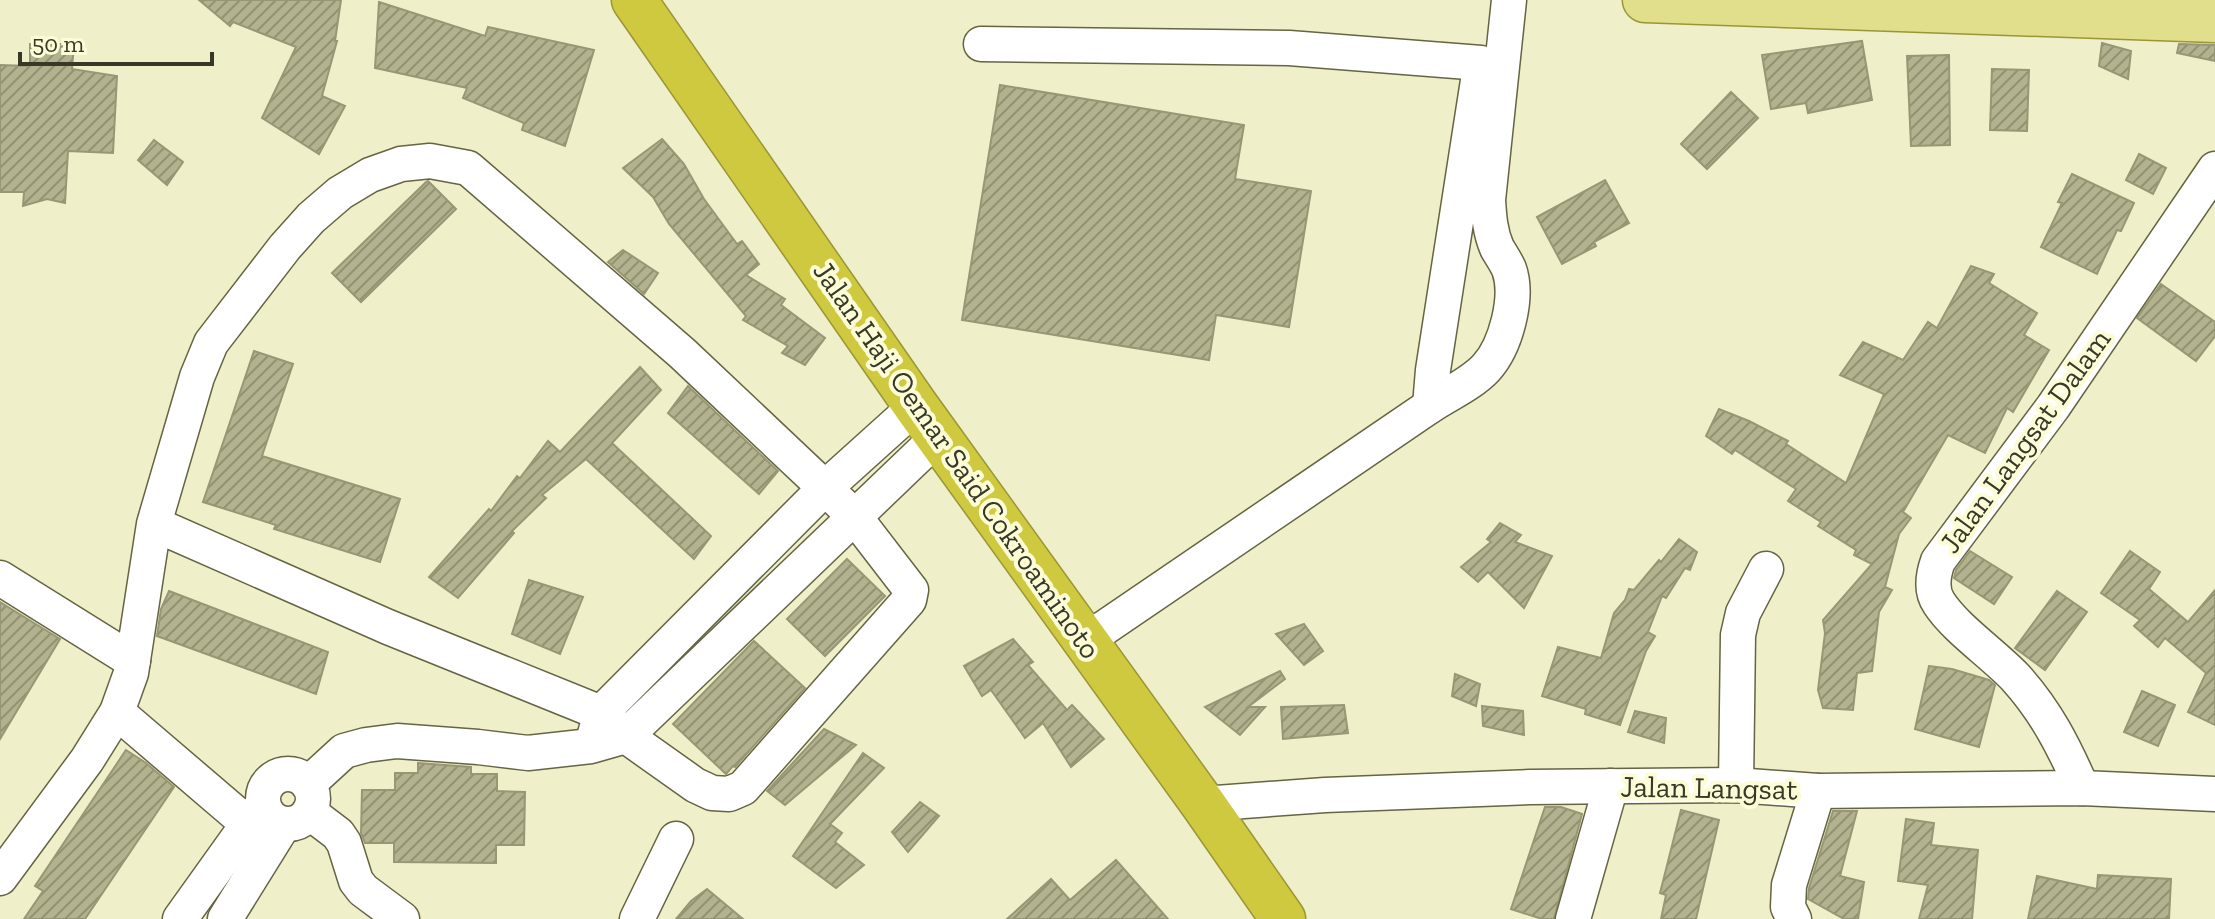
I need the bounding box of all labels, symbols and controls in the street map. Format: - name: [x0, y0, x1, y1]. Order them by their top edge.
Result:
- scale bar: [20, 16, 212, 66]
- text: 50 m: [32, 29, 85, 58]
- street label: Jalan Haji Oemar Said Cokroaminoto: [805, 254, 1109, 666]
- street label: Jalan Langsat Dalam: [1932, 322, 2118, 560]
- street label: Jalan Langsat: [1620, 768, 1798, 808]

